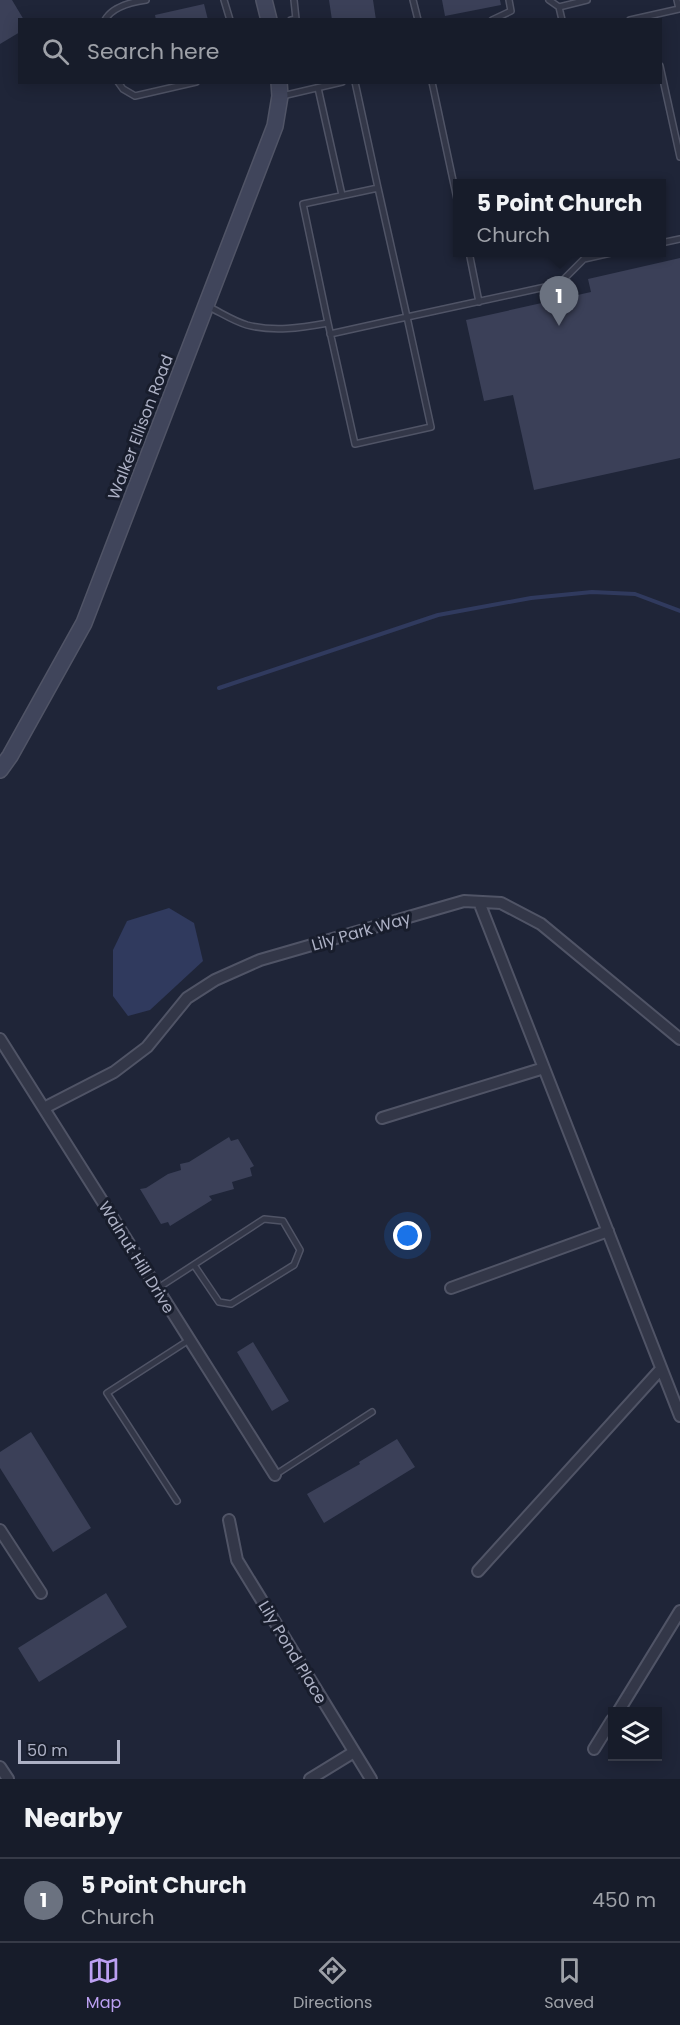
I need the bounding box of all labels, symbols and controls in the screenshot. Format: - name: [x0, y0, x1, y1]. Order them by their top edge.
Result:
- search box: [18, 18, 662, 84]
- icon: search: [39, 35, 72, 68]
- text: Search here: [87, 36, 220, 67]
- popup: [453, 179, 666, 257]
- text: 5 Point Church: [477, 188, 642, 219]
- text: Church: [477, 221, 550, 249]
- pin: 1: [540, 276, 578, 326]
- street label: Walker Ellison Road: [102, 351, 179, 503]
- street label: Lily Park Way: [309, 906, 413, 957]
- street label: Walnut Hill Drive: [93, 1197, 180, 1318]
- your location: [393, 1221, 422, 1250]
- street label: Lily Pond Place: [253, 1596, 332, 1708]
- map controls: [608, 1707, 662, 1761]
- button: layers: [608, 1707, 662, 1761]
- scale bar: [18, 1737, 120, 1764]
- text: 50 m: [27, 1739, 68, 1762]
- text: Nearby: [24, 1800, 122, 1836]
- text: 5 Point Church: [81, 1870, 247, 1901]
- text: 1: [40, 1886, 47, 1914]
- text: 450 m: [592, 1886, 656, 1914]
- text: Church: [81, 1903, 154, 1931]
- tab: Map: [86, 1954, 121, 2015]
- tab: Directions: [293, 1954, 372, 2015]
- tab: Saved: [544, 1954, 594, 2015]

